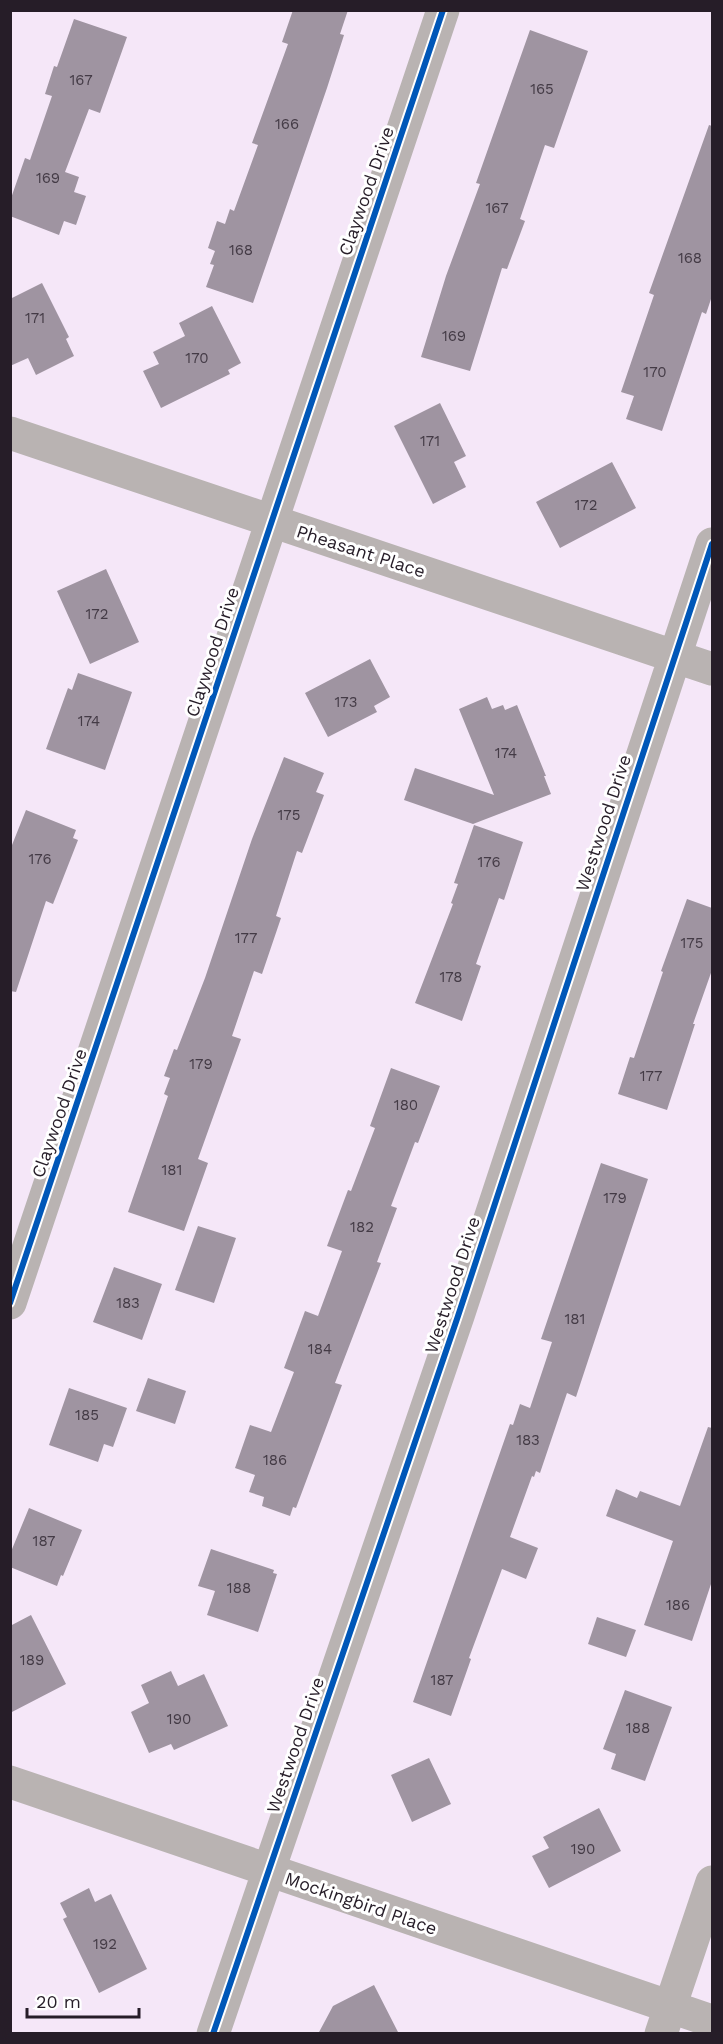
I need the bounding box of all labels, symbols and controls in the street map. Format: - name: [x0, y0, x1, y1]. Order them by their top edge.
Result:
- house number: 167: [69, 71, 93, 89]
- house number: 165: [530, 80, 554, 98]
- house number: 166: [275, 115, 299, 133]
- street label: Claywood Drive: [334, 124, 398, 258]
- house number: 169: [36, 169, 60, 187]
- house number: 167: [485, 199, 509, 217]
- house number: 168: [229, 241, 253, 259]
- house number: 168: [678, 249, 702, 267]
- house number: 171: [25, 309, 45, 327]
- house number: 169: [442, 327, 466, 345]
- house number: 170: [185, 349, 209, 367]
- house number: 170: [643, 363, 667, 381]
- house number: 171: [420, 432, 440, 450]
- house number: 172: [574, 496, 598, 514]
- street label: Pheasant Place: [294, 520, 428, 582]
- street label: Claywood Drive: [181, 584, 243, 720]
- house number: 172: [85, 605, 109, 623]
- house number: 173: [334, 693, 358, 711]
- house number: 174: [78, 712, 100, 730]
- house number: 174: [495, 744, 517, 762]
- street label: Westwood Drive: [571, 752, 635, 894]
- house number: 175: [278, 806, 301, 824]
- house number: 176: [28, 850, 52, 868]
- house number: 176: [477, 853, 501, 871]
- house number: 177: [235, 929, 257, 947]
- house number: 175: [681, 934, 704, 952]
- house number: 178: [439, 968, 463, 986]
- street label: Claywood Drive: [27, 1046, 91, 1180]
- house number: 179: [189, 1055, 213, 1073]
- house number: 177: [640, 1067, 662, 1085]
- house number: 180: [394, 1096, 418, 1114]
- house number: 181: [162, 1161, 182, 1179]
- house number: 179: [603, 1189, 627, 1207]
- street label: Westwood Drive: [420, 1214, 484, 1356]
- house number: 182: [350, 1218, 374, 1236]
- house number: 183: [116, 1294, 140, 1312]
- house number: 181: [565, 1310, 585, 1328]
- house number: 184: [308, 1340, 332, 1358]
- house number: 185: [75, 1406, 99, 1424]
- house number: 183: [516, 1431, 540, 1449]
- house number: 186: [263, 1451, 287, 1469]
- house number: 187: [33, 1532, 55, 1550]
- house number: 188: [227, 1579, 251, 1597]
- house number: 186: [666, 1596, 690, 1614]
- house number: 189: [20, 1651, 44, 1669]
- house number: 187: [431, 1671, 453, 1689]
- street label: Westwood Drive: [262, 1674, 328, 1816]
- house number: 190: [167, 1710, 191, 1728]
- house number: 188: [626, 1719, 650, 1737]
- house number: 190: [571, 1840, 595, 1858]
- street label: Mockingbird Place: [282, 1867, 440, 1939]
- house number: 192: [93, 1935, 117, 1953]
- scale bar: [27, 1981, 140, 2019]
- text: 20 m: [36, 1991, 81, 2012]

